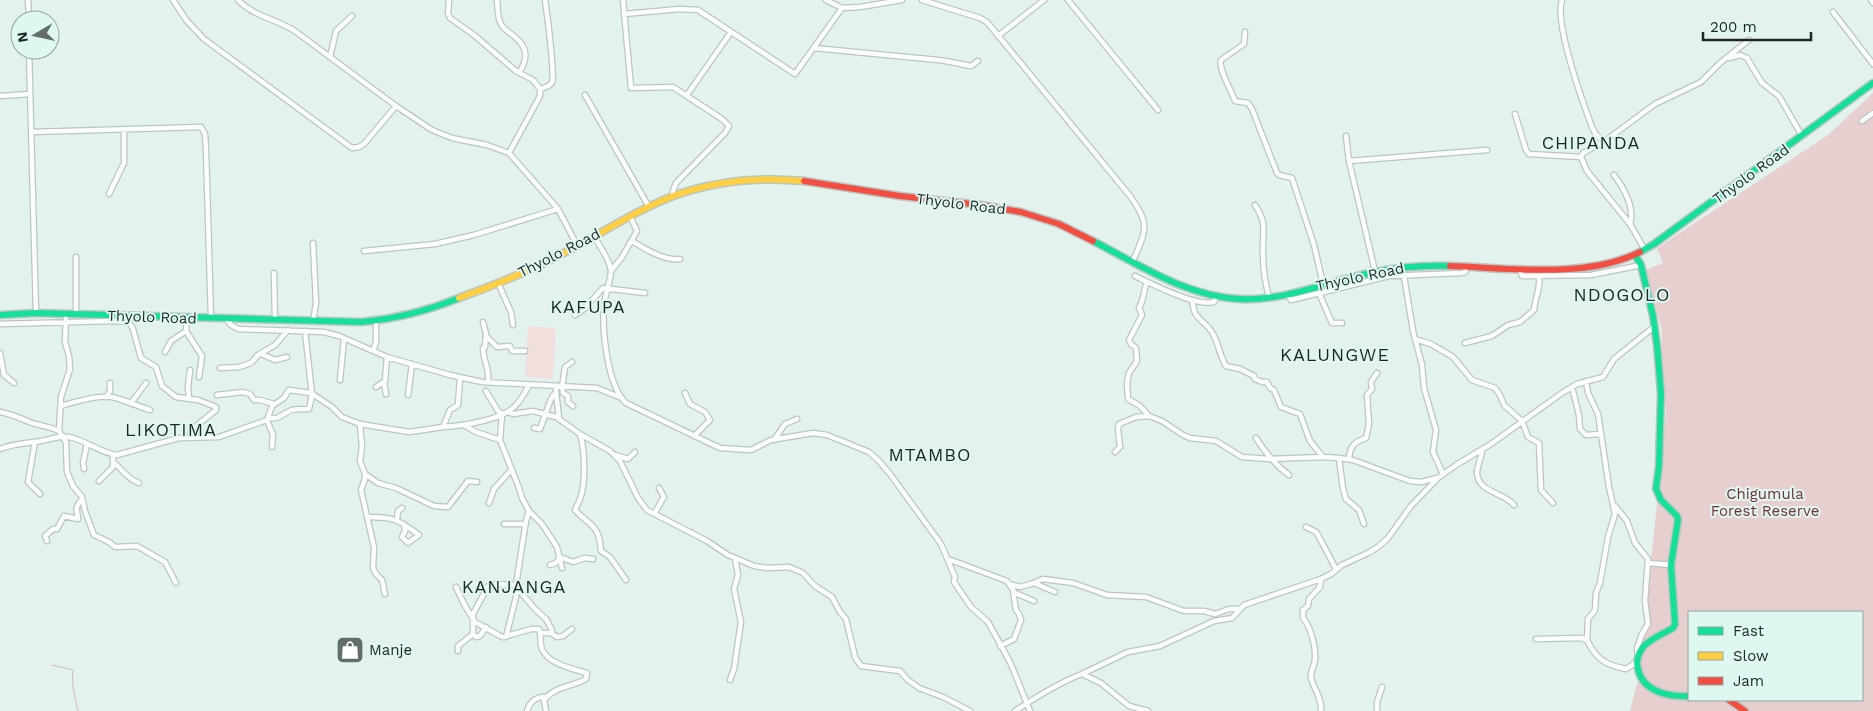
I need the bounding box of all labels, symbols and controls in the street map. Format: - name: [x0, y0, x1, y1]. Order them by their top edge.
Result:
- north arrow: [10, 10, 60, 60]
- scale bar: [1703, 10, 1810, 42]
- text: 200 m: [1710, 18, 1757, 36]
- text: N: [13, 31, 31, 43]
- district label: CHIPANDA: [1542, 132, 1640, 153]
- street label: Thyolo Road: [1709, 140, 1793, 208]
- street label: Thyolo Road: [915, 190, 1007, 218]
- street label: Thyolo Road: [515, 225, 603, 281]
- street label: Thyolo Road: [1314, 259, 1406, 295]
- district label: NDOGOLO: [1574, 284, 1670, 305]
- district label: KAFUPA: [550, 296, 626, 317]
- street label: Thyolo Road: [107, 306, 197, 328]
- district label: KALUNGWE: [1280, 344, 1390, 365]
- district label: LIKOTIMA: [125, 419, 217, 440]
- district label: MTAMBO: [888, 444, 972, 465]
- park label: Chigumula Forest Reserve: [1711, 485, 1819, 520]
- district label: KANJANGA: [462, 576, 566, 597]
- legend: [1688, 611, 1863, 701]
- text: Fast: [1733, 622, 1765, 640]
- shop icon: Manje: [335, 635, 365, 665]
- place label: Manje: [369, 641, 412, 659]
- text: Slow: [1733, 647, 1769, 665]
- text: Jam: [1733, 672, 1764, 690]

